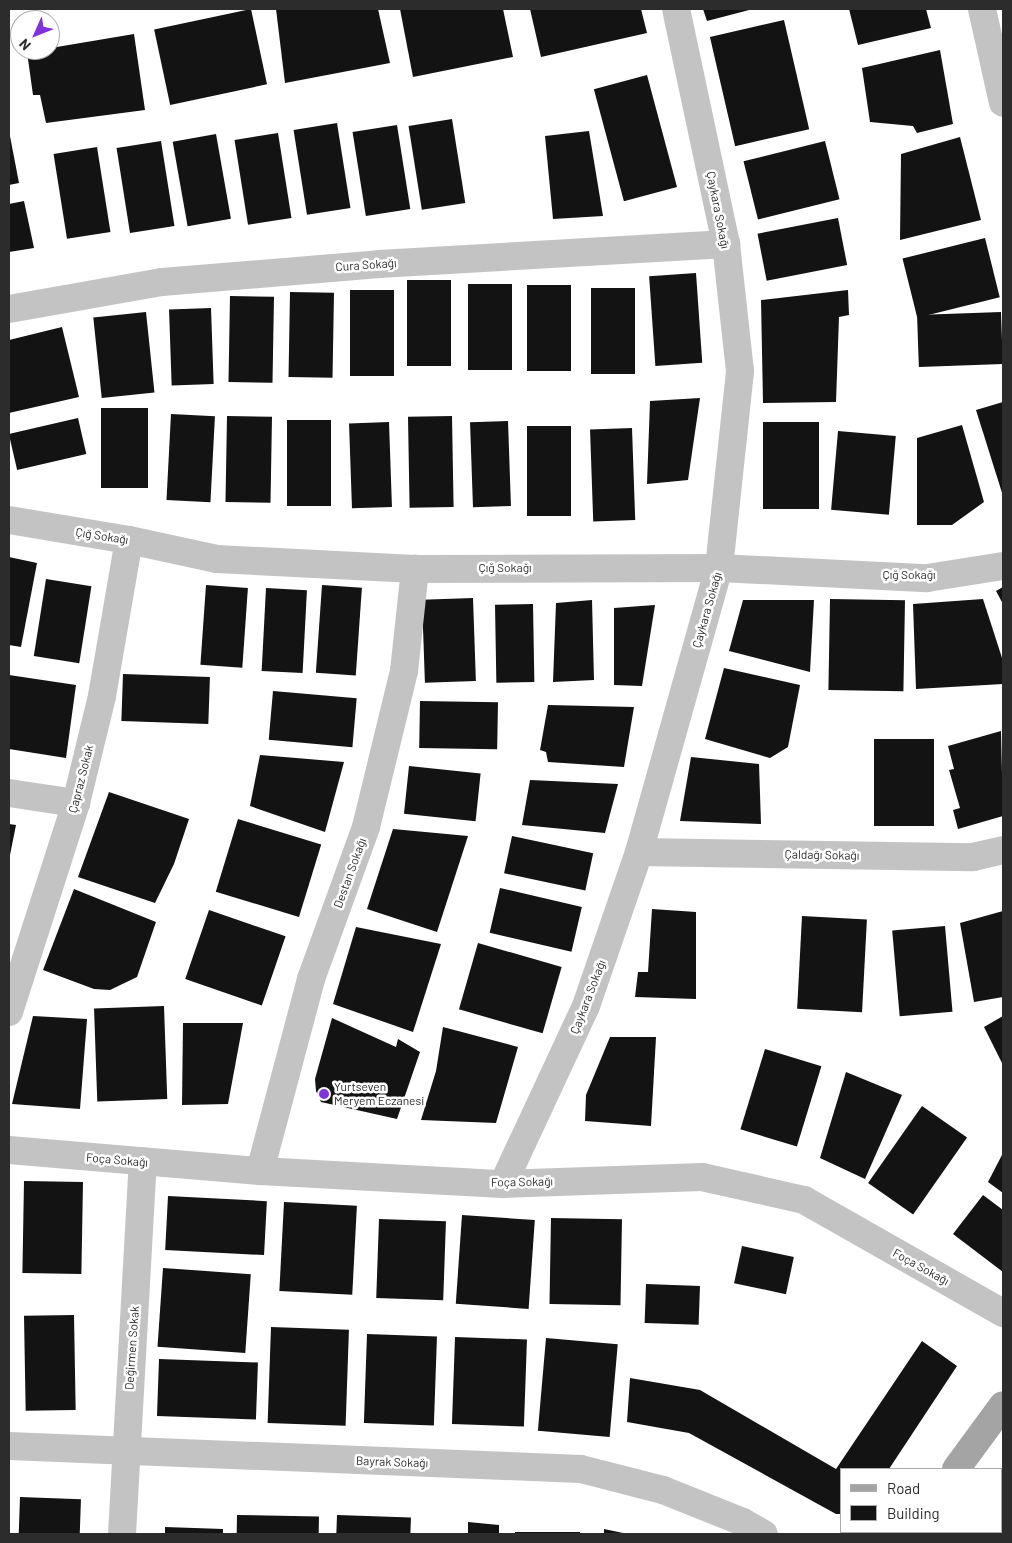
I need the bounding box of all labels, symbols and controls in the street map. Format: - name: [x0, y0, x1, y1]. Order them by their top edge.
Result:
- north arrow: [10, 10, 60, 60]
- text: N: [15, 36, 34, 54]
- street label: Çaykara Sokağı: [703, 170, 733, 250]
- street label: Cura Sokağı: [335, 256, 397, 274]
- street label: Çığ Sokağı: [75, 525, 129, 547]
- street label: Çığ Sokağı: [478, 561, 532, 575]
- street label: Çığ Sokağı: [882, 568, 936, 582]
- street label: Çaykara Sokağı: [689, 570, 725, 650]
- street label: Çapraz Sokak: [66, 743, 96, 815]
- street label: Destan Sokağı: [331, 836, 369, 910]
- street label: Çaldağı Sokağı: [785, 847, 859, 863]
- street label: Çaykara Sokağı: [567, 958, 609, 1036]
- place label: Yurtseven Meryem Eczanesi: [334, 1080, 424, 1108]
- marker: Yurtseven Meryem Eczanesi: [318, 1088, 330, 1100]
- street label: Foça Sokağı: [85, 1150, 149, 1170]
- street label: Foça Sokağı: [491, 1174, 553, 1190]
- street label: Foça Sokağı: [890, 1246, 952, 1288]
- street label: Değirmen Sokak: [122, 1305, 142, 1391]
- street label: Bayrak Sokağı: [356, 1454, 428, 1470]
- legend: [840, 1468, 1002, 1533]
- text: Road: [887, 1479, 920, 1497]
- text: Building: [887, 1504, 940, 1522]

